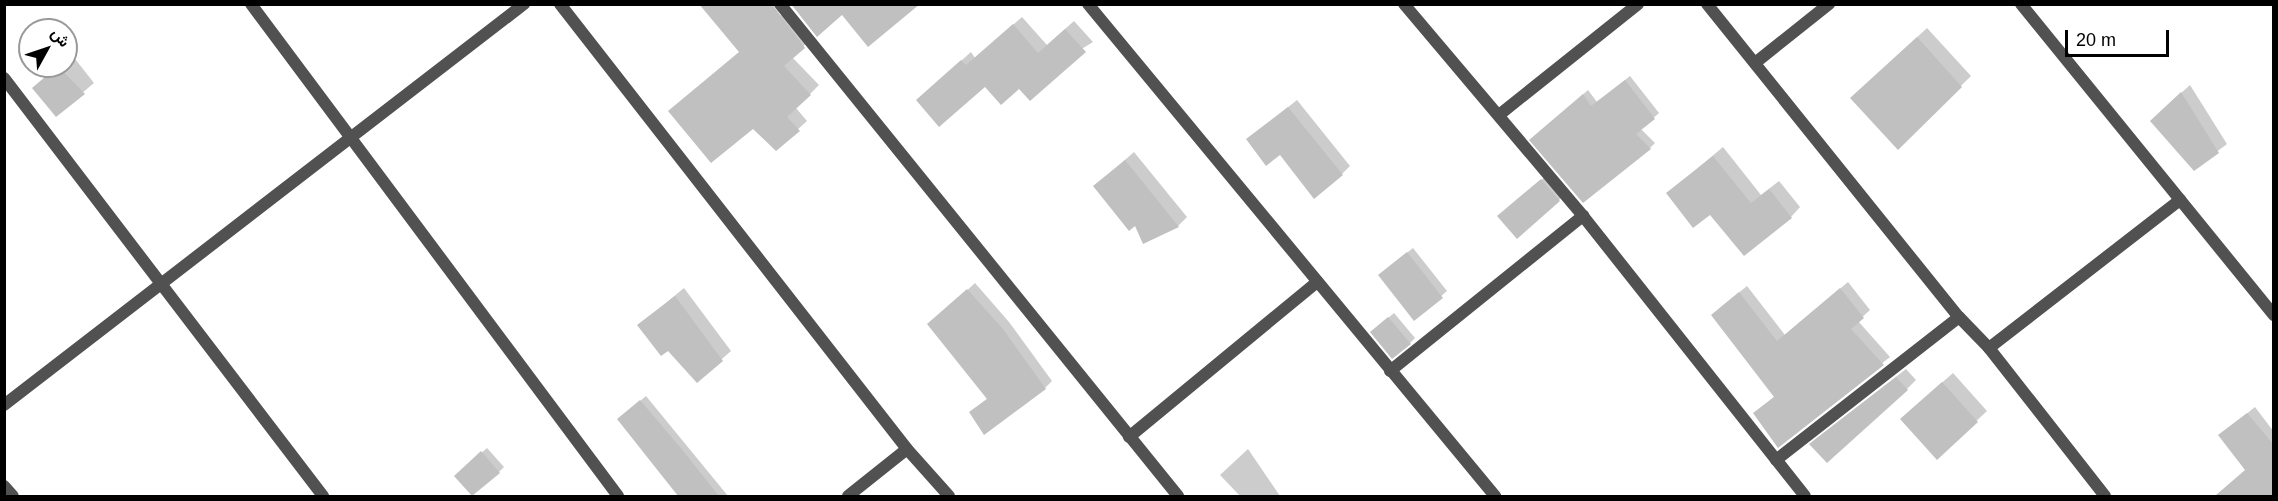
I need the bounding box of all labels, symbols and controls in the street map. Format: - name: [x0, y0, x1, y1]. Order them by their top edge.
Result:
- north arrow: [18, 18, 78, 78]
- scale bar: [2068, 18, 2172, 56]
- text: ش: [48, 25, 73, 50]
- text: 20 m: [2076, 30, 2116, 50]

